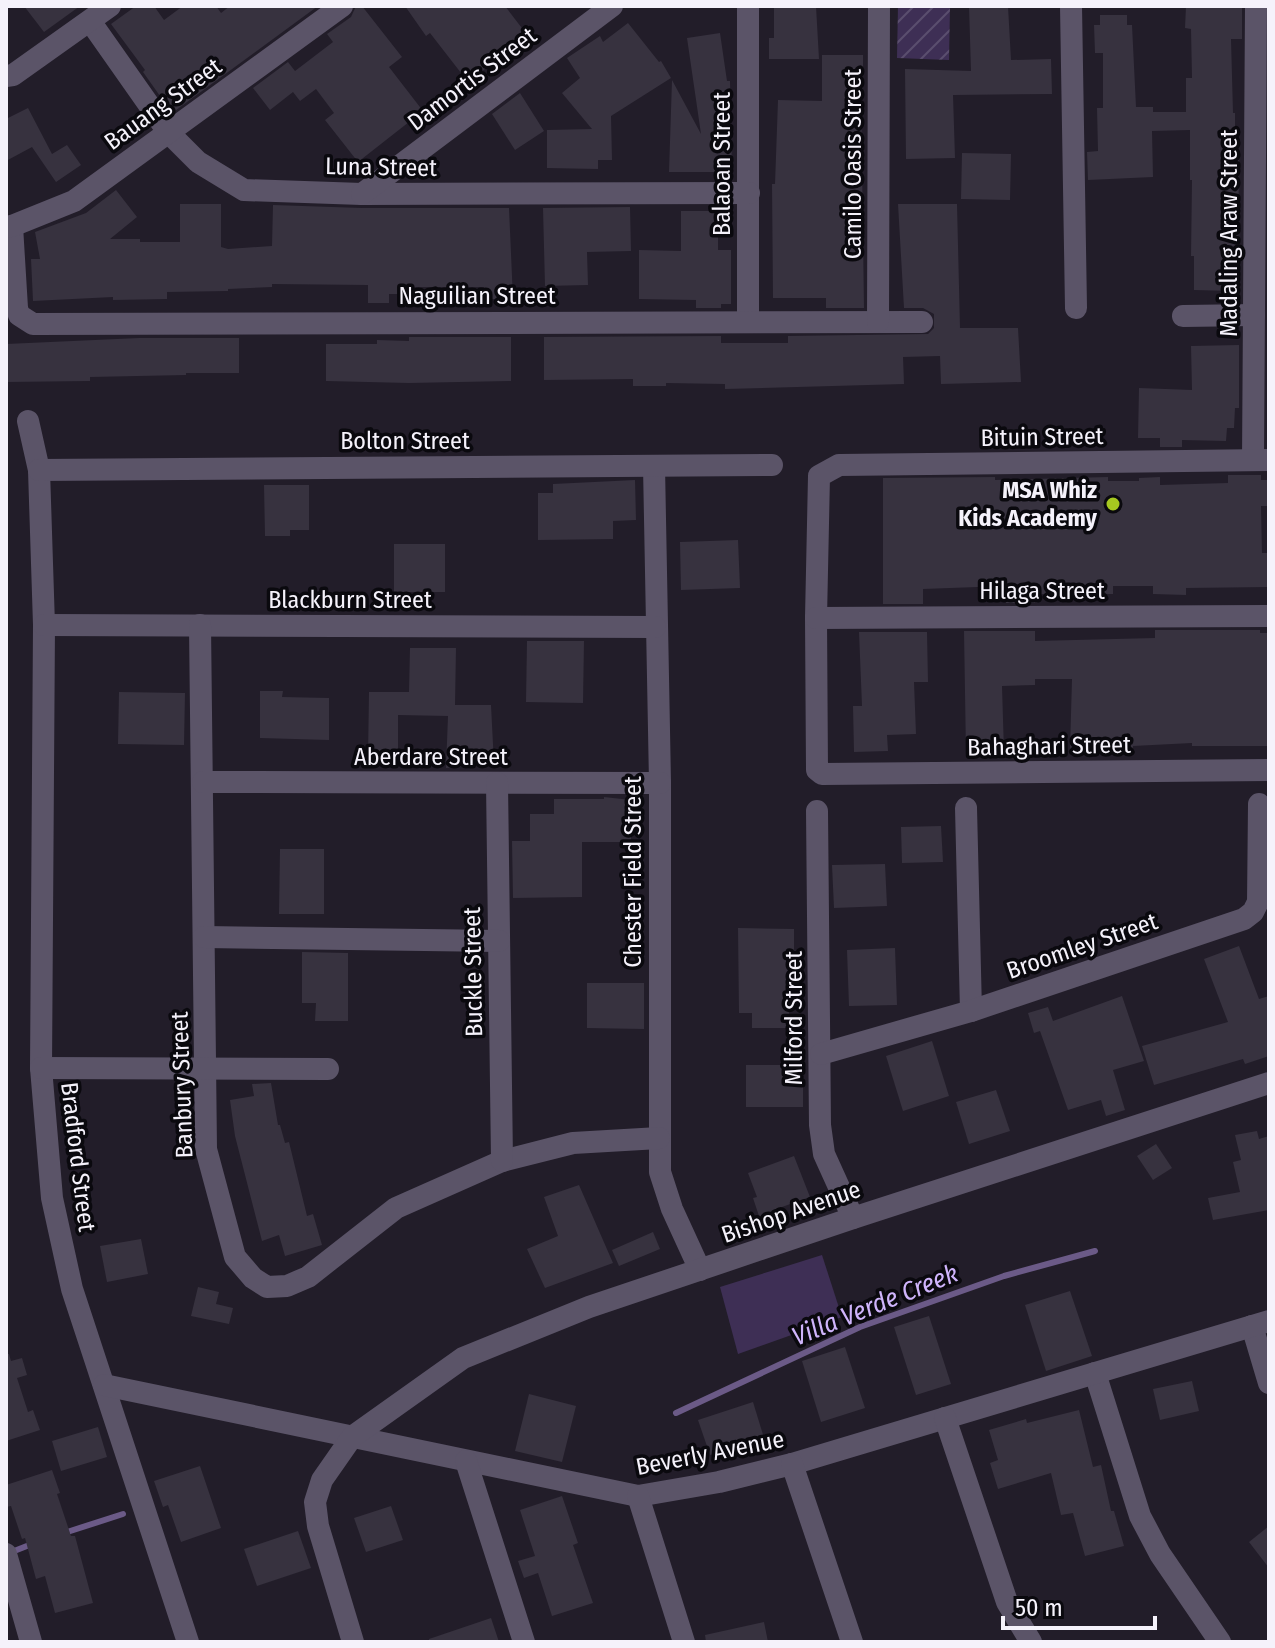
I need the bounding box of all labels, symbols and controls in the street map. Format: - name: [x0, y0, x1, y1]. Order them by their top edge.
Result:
- street label: Damortis Street: [402, 21, 542, 136]
- street label: Bauang Street: [99, 52, 227, 156]
- street label: Camilo Oasis Street: [839, 69, 867, 259]
- street label: Balaoan Street: [708, 92, 736, 236]
- street label: Madaling Araw Street: [1215, 129, 1243, 337]
- street label: Luna Street: [325, 152, 437, 182]
- street label: Naguilian Street: [398, 282, 556, 310]
- street label: Bituin Street: [980, 422, 1104, 452]
- street label: Bolton Street: [340, 427, 470, 455]
- place label: MSA Whiz Kids Academy: [958, 476, 1098, 532]
- marker: MSA Whiz Kids Academy: [1104, 495, 1122, 513]
- street label: Hilaga Street: [979, 577, 1105, 605]
- street label: Blackburn Street: [268, 586, 432, 614]
- street label: Bahaghari Street: [967, 731, 1131, 761]
- street label: Aberdare Street: [354, 743, 508, 771]
- street label: Chester Field Street: [619, 776, 647, 968]
- street label: Buckle Street: [458, 907, 488, 1037]
- street label: Broomley Street: [1003, 907, 1161, 985]
- street label: Milford Street: [780, 951, 808, 1085]
- street label: Banbury Street: [165, 1011, 199, 1159]
- street label: Bradford Street: [55, 1081, 101, 1233]
- street label: Bishop Avenue: [718, 1175, 864, 1249]
- water label: Villa Verde Creek: [787, 1258, 963, 1352]
- street label: Beverly Avenue: [634, 1425, 786, 1481]
- scale bar: [1003, 1580, 1155, 1630]
- text: 50 m: [1015, 1594, 1063, 1622]

